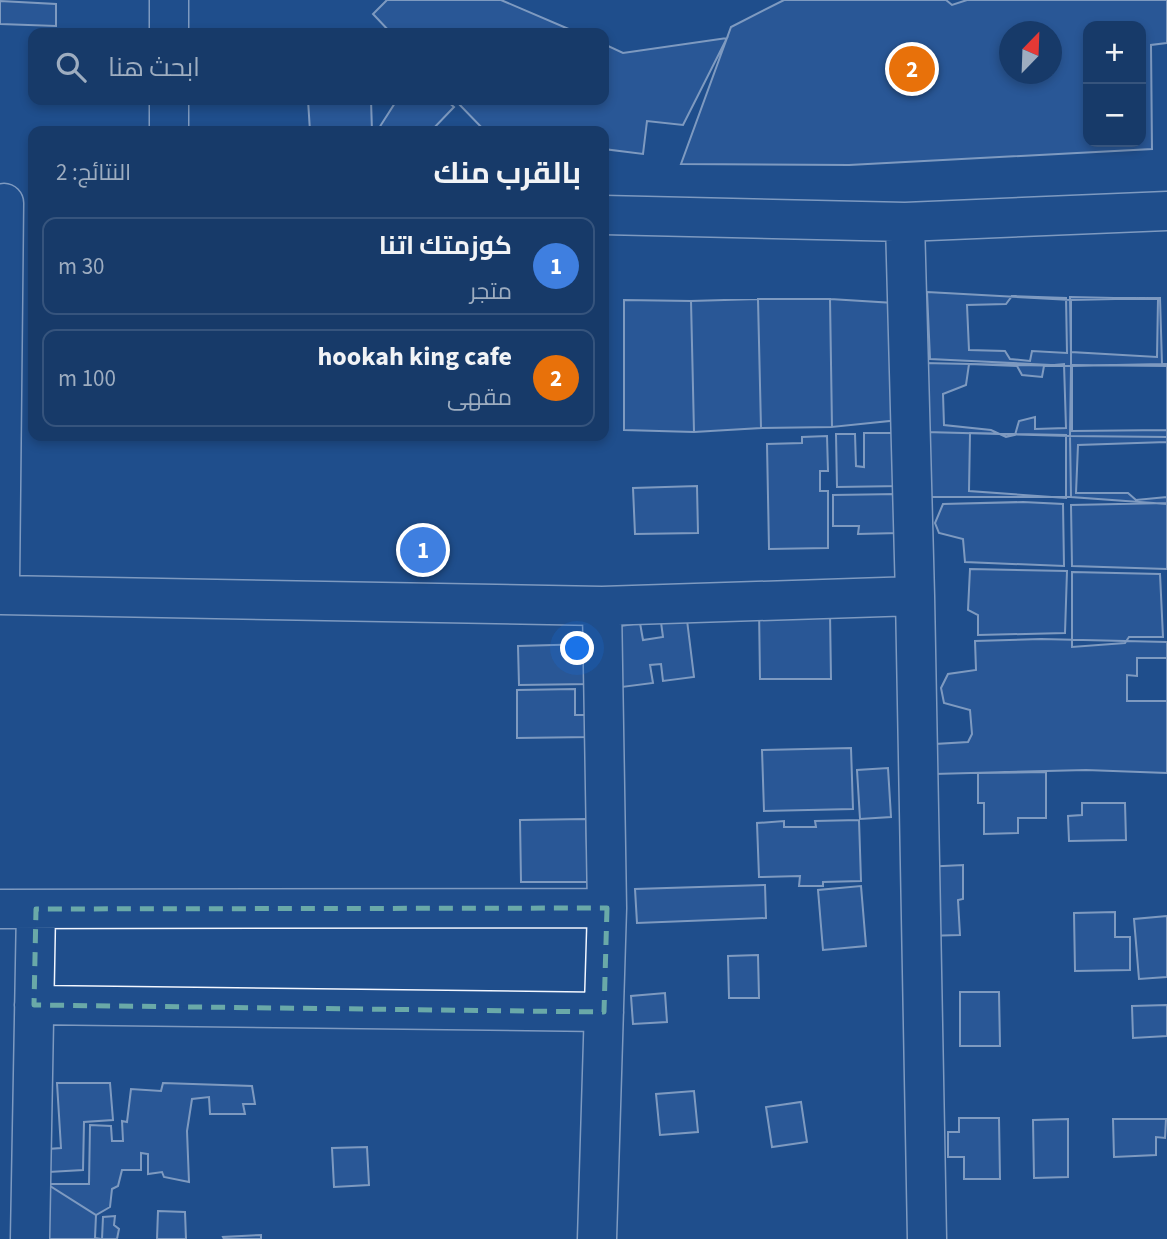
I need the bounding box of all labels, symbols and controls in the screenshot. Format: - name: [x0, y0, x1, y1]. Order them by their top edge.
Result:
- north arrow: [999, 21, 1062, 84]
- map controls: [1083, 21, 1146, 147]
- button: +: [1083, 21, 1146, 84]
- search box: [28, 28, 609, 105]
- pin: 2: [889, 43, 935, 95]
- icon: search: [52, 48, 90, 86]
- text: ابحث هنا: [108, 49, 200, 86]
- button: −: [1083, 84, 1146, 147]
- text: بالقرب منك: [433, 152, 581, 195]
- text: النتائج: 2: [56, 156, 131, 189]
- text: كوزمتك اتنا: [379, 227, 512, 264]
- text: 30 m: [58, 250, 105, 283]
- text: 1: [550, 250, 562, 283]
- text: متجر: [470, 275, 512, 308]
- text: hookah king cafe: [317, 338, 512, 375]
- text: 100 m: [58, 362, 116, 395]
- text: 2: [550, 362, 562, 395]
- text: مقهى: [447, 381, 512, 414]
- pin: 1: [400, 524, 446, 576]
- your location: [560, 631, 594, 665]

